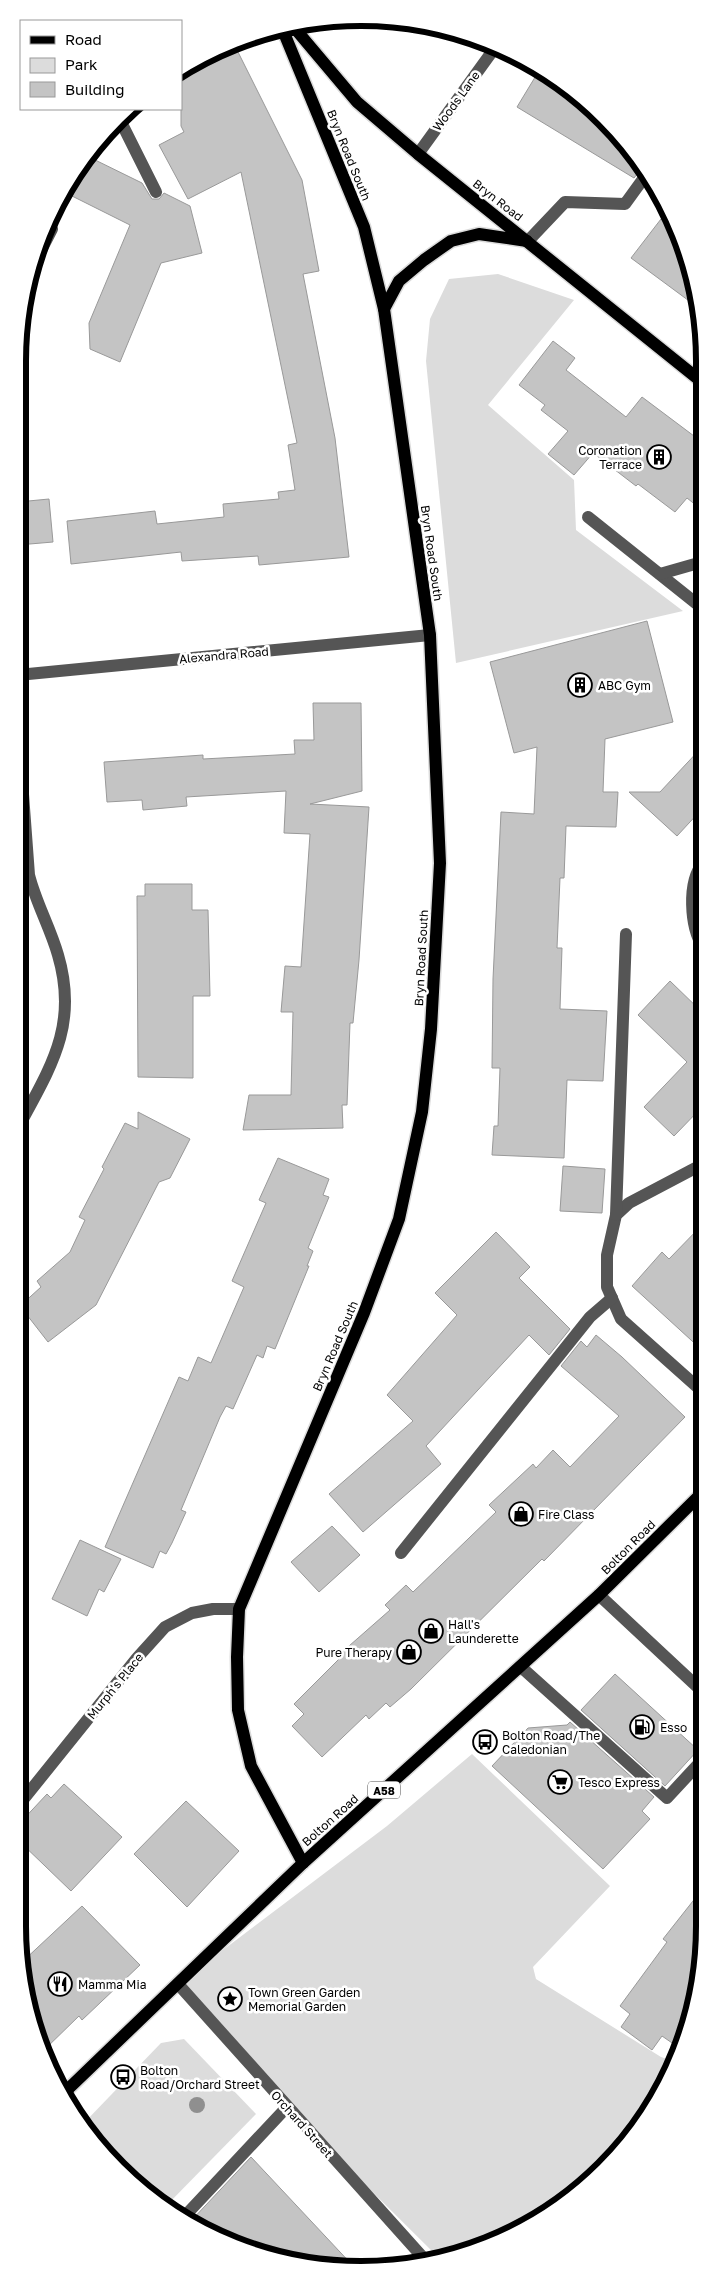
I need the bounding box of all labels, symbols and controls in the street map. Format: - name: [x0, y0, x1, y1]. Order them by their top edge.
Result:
- legend: [20, 20, 182, 110]
- text: Road: [65, 30, 102, 48]
- text: Park: [65, 55, 98, 73]
- street label: Woods Lane: [429, 68, 483, 134]
- text: Building: [65, 80, 125, 98]
- street label: Bryn Road South: [324, 107, 374, 203]
- street label: Bryn Road: [470, 176, 526, 224]
- place label: Coronation Terrace: [578, 443, 642, 472]
- building icon: Coronation Terrace: [646, 444, 672, 470]
- street label: Bryn Road South: [418, 504, 446, 602]
- street label: Alexandra Road: [179, 644, 269, 666]
- building icon: ABC Gym: [567, 672, 593, 698]
- place label: ABC Gym: [598, 678, 651, 693]
- street label: Bryn Road South: [411, 909, 431, 1007]
- street label: Bryn Road South: [309, 1298, 361, 1394]
- shop icon: Fire Class: [508, 1501, 534, 1527]
- place label: Fire Class: [538, 1507, 594, 1522]
- street label: Bolton Road: [598, 1517, 658, 1577]
- place label: Hall's Launderette: [448, 1617, 519, 1646]
- shop icon: Hall's Launderette: [418, 1618, 444, 1644]
- shop icon: Pure Therapy: [396, 1639, 422, 1665]
- place label: Pure Therapy: [315, 1645, 392, 1660]
- street label: Murph's Place: [84, 1650, 146, 1722]
- fuel station icon: Esso: [629, 1714, 655, 1740]
- place label: Esso: [660, 1720, 687, 1735]
- place label: Bolton Road/The Caledonian: [502, 1728, 600, 1757]
- bus stop icon: Bolton Road/The Caledonian: [472, 1729, 498, 1755]
- supermarket icon: Tesco Express: [547, 1769, 573, 1795]
- place label: Tesco Express: [578, 1775, 660, 1790]
- road number: A58: [368, 1782, 400, 1798]
- street label: Bolton Road: [299, 1791, 361, 1849]
- restaurant icon: Mamma Mia: [47, 1971, 73, 1997]
- place label: Mamma Mia: [78, 1977, 146, 1992]
- place label: Town Green Garden Memorial Garden: [248, 1985, 360, 2014]
- place icon: Town Green Garden Memorial Garden: [217, 1986, 243, 2012]
- place label: Bolton Road/Orchard Street: [140, 2063, 260, 2092]
- bus stop icon: Bolton Road/Orchard Street: [110, 2064, 136, 2090]
- street label: Orchard Street: [268, 2088, 336, 2161]

